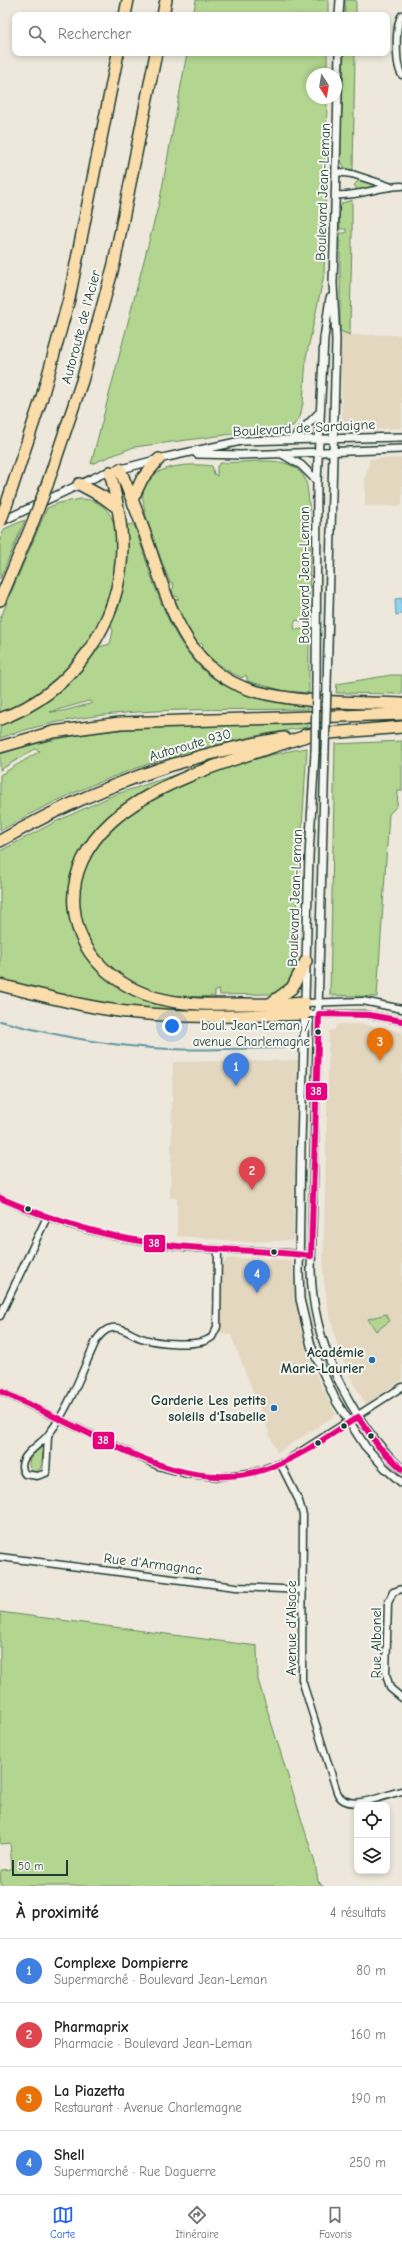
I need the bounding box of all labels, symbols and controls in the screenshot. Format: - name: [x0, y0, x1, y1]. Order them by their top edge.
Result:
- search box: [12, 12, 390, 56]
- icon: search: [26, 23, 48, 45]
- text: Rechercher: [58, 25, 131, 43]
- north arrow: [306, 68, 342, 104]
- street label: Boulevard Jean-Leman: [312, 123, 334, 261]
- street label: Autoroute de l'Acier: [58, 268, 104, 386]
- street label: Boulevard de Sardaigne: [232, 416, 376, 440]
- street label: Boulevard Jean-Leman: [296, 506, 313, 644]
- street label: Autoroute 930: [147, 725, 233, 765]
- street label: Boulevard Jean-Leman: [284, 829, 306, 967]
- your location: [162, 1016, 182, 1036]
- place label: boul. Jean-Leman / avenue Charlemagne: [193, 1018, 310, 1049]
- marker: boul. Jean-Leman / avenue Charlemagne: [313, 1027, 323, 1037]
- pin: 3: [367, 1028, 393, 1061]
- pin: 1: [223, 1053, 249, 1086]
- line badge: 38: [305, 1082, 328, 1101]
- text: 38: [310, 1085, 322, 1098]
- pin: 2: [239, 1157, 265, 1190]
- unlabelled marker: [23, 1204, 33, 1214]
- line badge: 38: [143, 1234, 166, 1253]
- text: 38: [148, 1237, 160, 1250]
- unlabelled marker: [269, 1247, 279, 1257]
- pin: 4: [244, 1260, 270, 1293]
- place label: Académie Marie-Laurier: [281, 1344, 364, 1377]
- marker: Académie Marie-Laurier: [367, 1355, 377, 1365]
- place label: Garderie Les petits soleils d'Isabelle: [151, 1392, 266, 1425]
- marker: Garderie Les petits soleils d'Isabelle: [269, 1403, 279, 1413]
- unlabelled marker: [339, 1421, 349, 1431]
- line badge: 38: [92, 1431, 115, 1450]
- unlabelled marker: [366, 1431, 376, 1441]
- text: 38: [97, 1434, 109, 1447]
- unlabelled marker: [313, 1438, 323, 1448]
- street label: Rue d'Armagnac: [103, 1550, 203, 1578]
- street label: Avenue d'Alsace: [283, 1580, 300, 1676]
- street label: Rue Albanel: [368, 1608, 385, 1678]
- map controls: [354, 1802, 390, 1874]
- button: locate: [354, 1802, 390, 1838]
- button: layers: [354, 1838, 390, 1874]
- scale bar: [12, 1858, 68, 1877]
- text: 50 m: [18, 1860, 43, 1873]
- text: À proximité: [16, 1903, 99, 1922]
- text: 4 résultats: [330, 1905, 386, 1920]
- text: Complexe Dompierre: [54, 1954, 188, 1972]
- text: 1: [26, 1963, 32, 1978]
- text: 80 m: [356, 1963, 386, 1978]
- text: Supermarché · Boulevard Jean-Leman: [54, 1972, 267, 1987]
- text: Pharmaprix: [54, 2018, 128, 2036]
- text: 2: [26, 2027, 32, 2042]
- text: 160 m: [351, 2027, 386, 2042]
- text: Pharmacie · Boulevard Jean-Leman: [54, 2036, 252, 2051]
- text: La Piazetta: [54, 2082, 125, 2100]
- text: 3: [26, 2091, 32, 2106]
- text: 190 m: [351, 2091, 386, 2106]
- text: Restaurant · Avenue Charlemagne: [54, 2100, 242, 2115]
- text: Shell: [54, 2146, 85, 2164]
- text: 4: [26, 2155, 32, 2170]
- text: 250 m: [349, 2155, 386, 2170]
- text: Supermarché · Rue Daguerre: [54, 2164, 216, 2179]
- tab: Carte: [50, 2204, 75, 2241]
- tab: Itinéraire: [175, 2204, 219, 2241]
- tab: Favoris: [319, 2204, 352, 2241]

